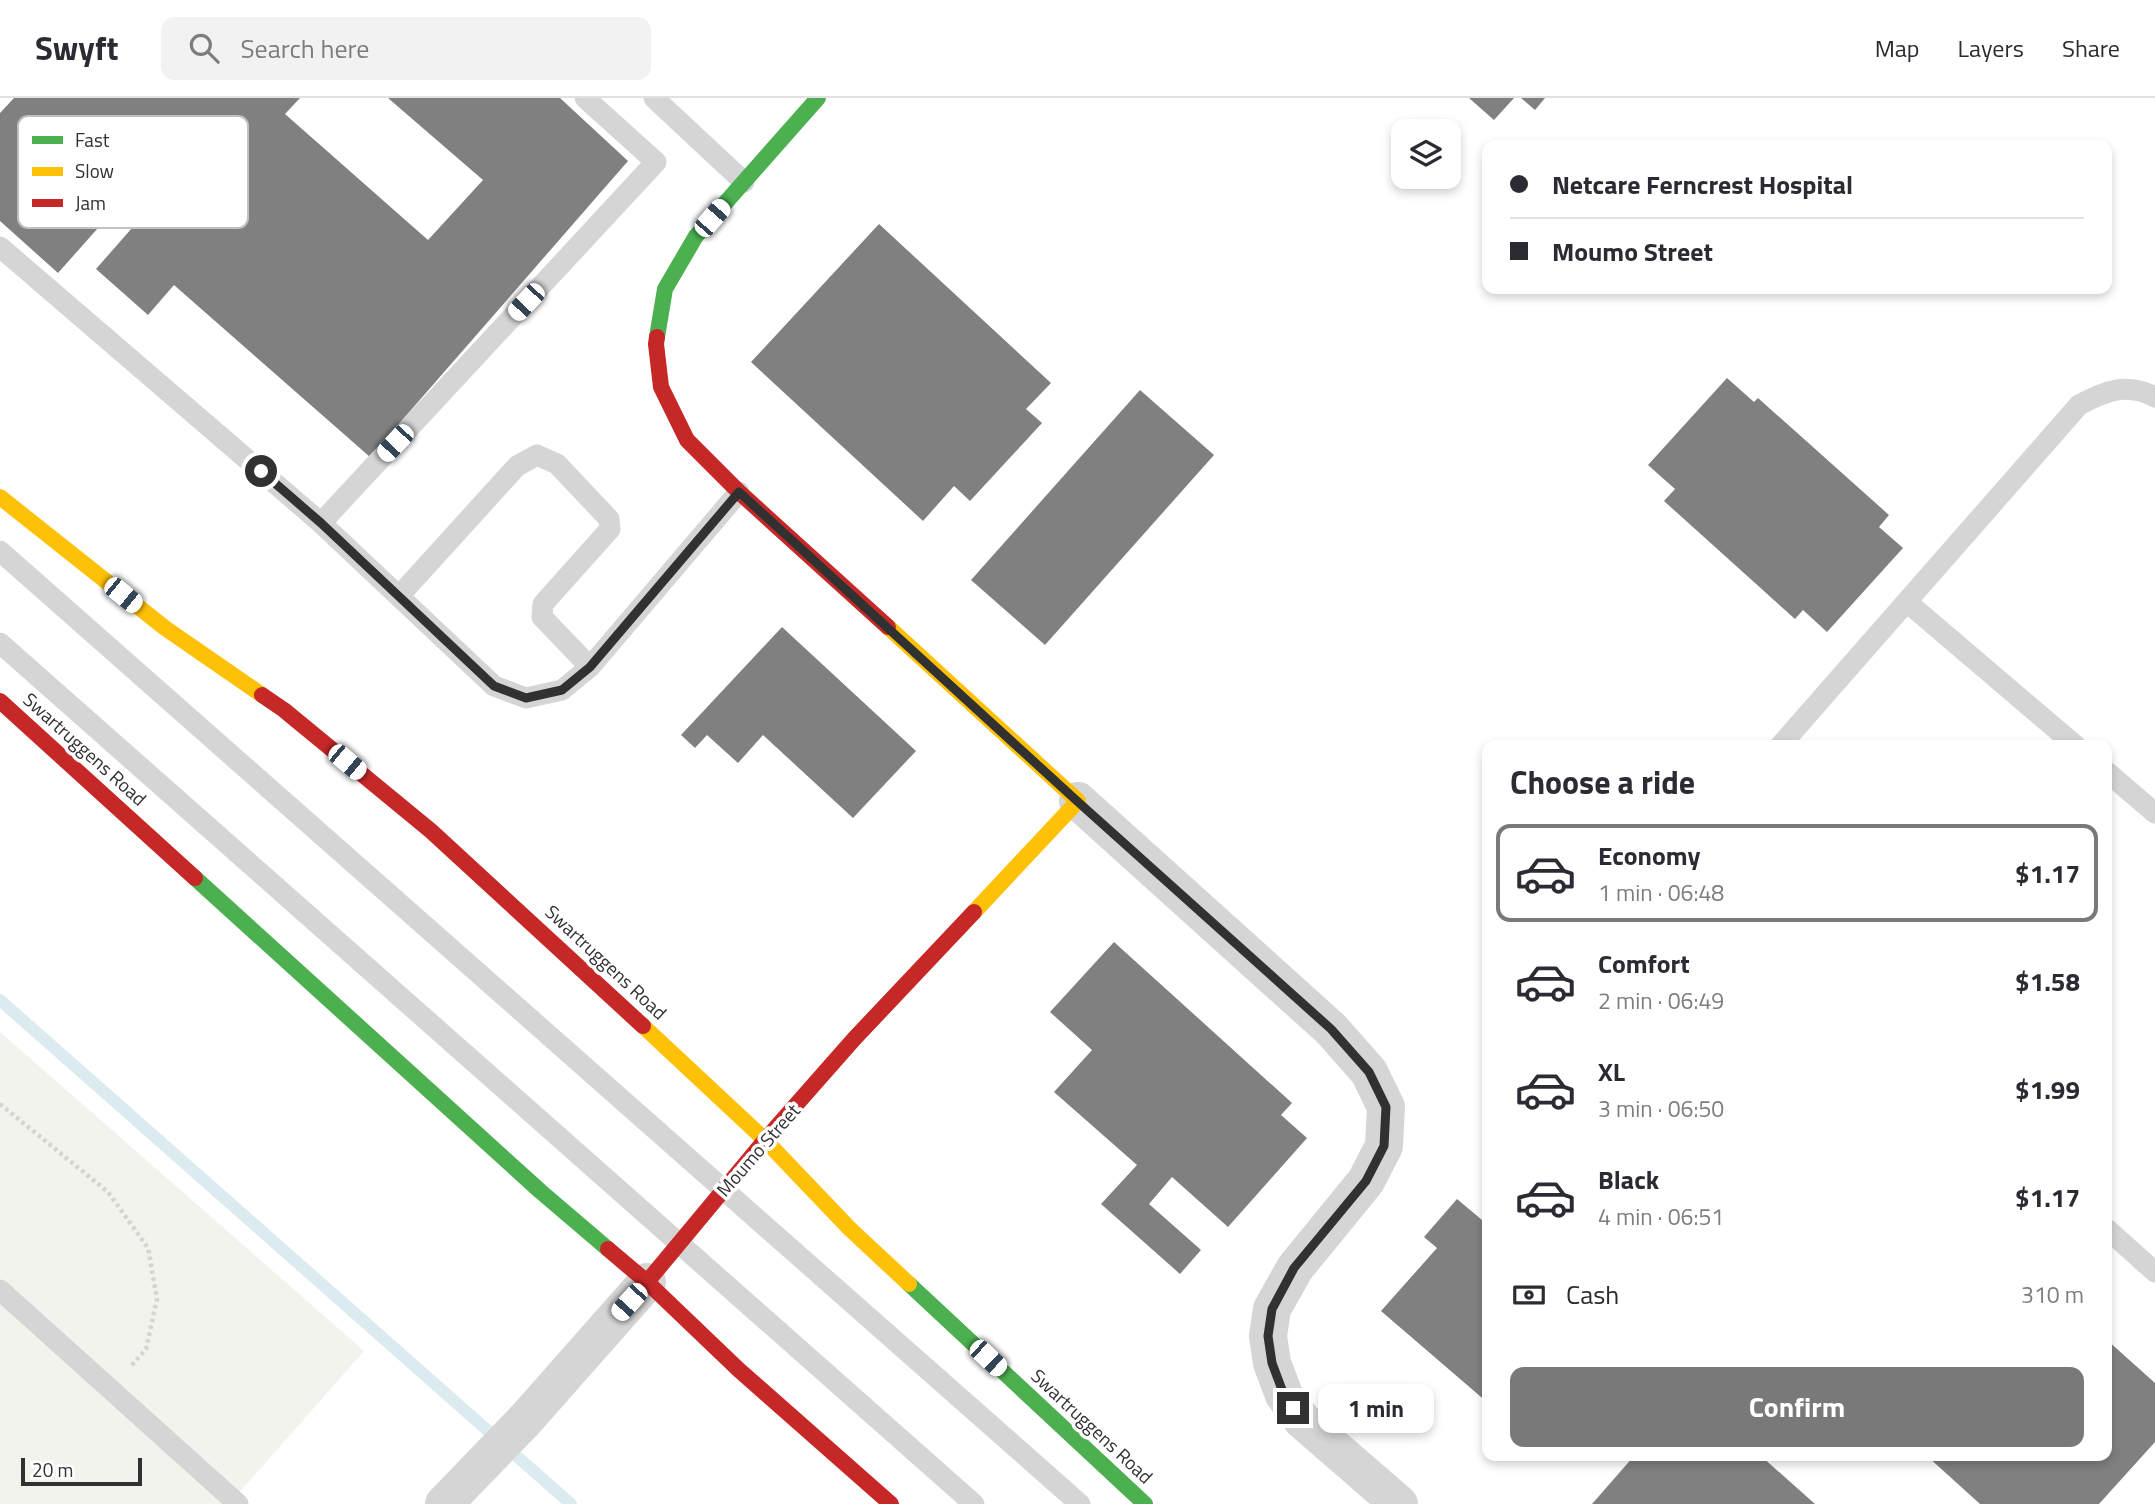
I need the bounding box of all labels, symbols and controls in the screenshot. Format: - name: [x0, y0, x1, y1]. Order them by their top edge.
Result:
- search box: [161, 17, 651, 80]
- text: Swyft: [35, 23, 119, 73]
- icon: search: [185, 29, 223, 67]
- text: Search here: [241, 29, 369, 68]
- text: Map: [1875, 30, 1920, 66]
- text: Layers: [1958, 30, 2024, 66]
- text: Share: [2062, 30, 2120, 66]
- legend: [18, 116, 248, 228]
- map controls: [1391, 119, 1461, 189]
- button: layers: [1391, 119, 1461, 189]
- text: Fast: [75, 125, 110, 154]
- text: Slow: [75, 156, 114, 185]
- text: Netcare Ferncrest Hospital: [1552, 165, 1853, 204]
- text: Jam: [75, 188, 106, 217]
- car: [691, 195, 734, 241]
- text: Moumo Street: [1552, 232, 1713, 271]
- car: [504, 279, 549, 325]
- car: [373, 420, 418, 466]
- route start: [245, 455, 277, 487]
- car: [101, 574, 146, 616]
- street label: Swartruggens Road: [17, 685, 154, 812]
- car: [325, 740, 370, 784]
- text: Choose a ride: [1510, 758, 1695, 806]
- text: Economy: [1598, 836, 1700, 875]
- icon: car: [1514, 842, 1577, 905]
- text: $1.17: [2015, 854, 2080, 893]
- text: 1 min · 06:48: [1598, 875, 1724, 910]
- street label: Swartruggens Road: [539, 897, 674, 1026]
- text: Comfort: [1598, 944, 1690, 983]
- icon: car: [1514, 950, 1577, 1013]
- text: $1.58: [2015, 962, 2080, 1001]
- text: 2 min · 06:49: [1598, 983, 1724, 1018]
- text: XL: [1598, 1052, 1625, 1091]
- icon: car: [1514, 1058, 1577, 1121]
- text: $1.99: [2015, 1070, 2080, 1109]
- text: 3 min · 06:50: [1598, 1091, 1724, 1126]
- street label: Moumo Street: [709, 1096, 807, 1203]
- text: Black: [1598, 1160, 1659, 1199]
- icon: car: [1514, 1166, 1577, 1229]
- text: $1.17: [2015, 1178, 2080, 1217]
- text: 4 min · 06:51: [1598, 1199, 1724, 1234]
- text: Cash: [1566, 1275, 1619, 1314]
- icon: cash: [1510, 1276, 1548, 1314]
- text: 310 m: [2021, 1277, 2084, 1312]
- car: [608, 1279, 651, 1325]
- car: [966, 1336, 1011, 1380]
- street label: Swartruggens Road: [1025, 1361, 1160, 1490]
- button: Confirm: [1510, 1367, 2084, 1447]
- callout: 1 min: [1318, 1384, 1433, 1432]
- text: 1 min: [1348, 1391, 1404, 1426]
- route end: [1277, 1392, 1309, 1424]
- scale bar: [21, 1455, 142, 1487]
- text: 20 m: [32, 1455, 73, 1484]

